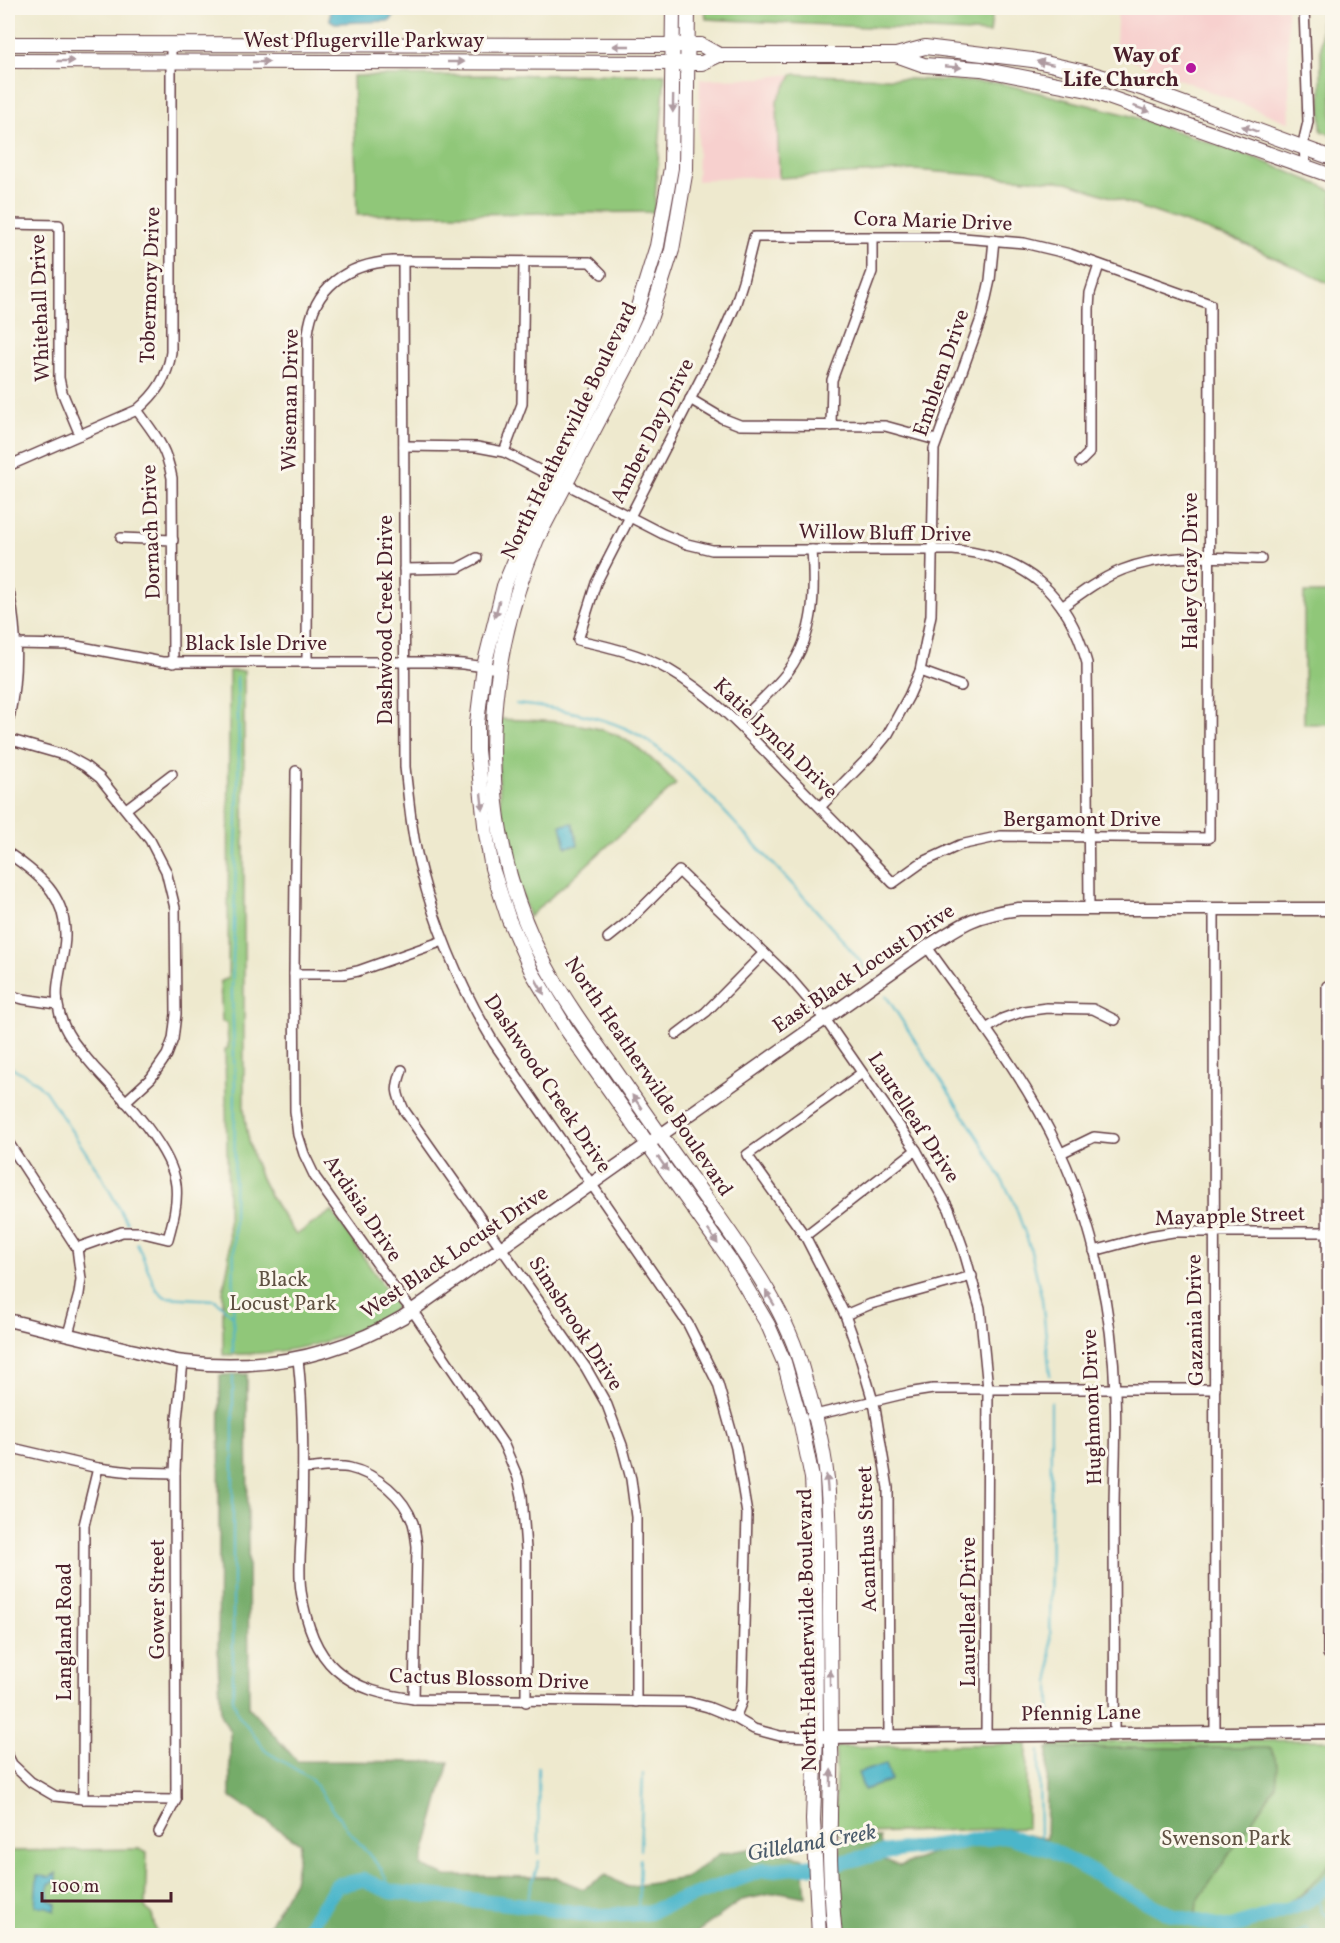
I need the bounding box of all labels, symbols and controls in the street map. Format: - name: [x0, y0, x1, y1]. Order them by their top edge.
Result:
- street label: West Pflugerville Parkway: [244, 27, 485, 56]
- one-way arrow: [612, 41, 631, 51]
- place label: Way of Life Church: [1063, 42, 1181, 95]
- one-way arrow: [56, 56, 75, 66]
- one-way arrow: [251, 57, 270, 67]
- one-way arrow: [446, 57, 465, 67]
- one-way arrow: [1035, 58, 1054, 67]
- marker: Way of Life Church: [1184, 61, 1198, 75]
- one-way arrow: [943, 62, 962, 72]
- one-way arrow: [668, 95, 678, 114]
- one-way arrow: [1133, 105, 1151, 115]
- one-way arrow: [1241, 124, 1259, 133]
- street label: Cora Marie Drive: [853, 205, 1013, 239]
- street label: Tobermory Drive: [134, 206, 168, 364]
- street label: Whitehall Drive: [24, 234, 58, 382]
- street label: North Heatherwilde Boulevard: [495, 297, 645, 565]
- street label: Emblem Drive: [907, 305, 977, 441]
- street label: Wiseman Drive: [275, 328, 307, 472]
- street label: Amber Day Drive: [604, 353, 702, 509]
- street label: Dornach Drive: [135, 464, 169, 600]
- street label: Haley Gray Drive: [1177, 492, 1206, 650]
- street label: Dashwood Creek Drive: [372, 515, 401, 725]
- street label: Willow Bluff Drive: [798, 518, 972, 550]
- one-way arrow: [492, 600, 501, 618]
- street label: Black Isle Drive: [185, 630, 327, 659]
- street label: Katie Lynch Drive: [706, 672, 844, 806]
- one-way arrow: [477, 793, 487, 812]
- street label: Bergamont Drive: [1003, 806, 1161, 835]
- street label: East Black Locust Drive: [767, 897, 961, 1041]
- street label: North Heatherwilde Boulevard: [557, 951, 739, 1203]
- one-way arrow: [535, 979, 546, 995]
- street label: Dashwood Creek Drive: [476, 989, 618, 1179]
- street label: Laurelleaf Drive: [860, 1047, 966, 1189]
- one-way arrow: [631, 1095, 643, 1111]
- street label: Ardisia Drive: [316, 1150, 408, 1268]
- one-way arrow: [657, 1156, 669, 1172]
- street label: West Black Locust Drive: [356, 1179, 554, 1327]
- street label: Mayapple Street: [1154, 1200, 1306, 1234]
- one-way arrow: [707, 1228, 719, 1244]
- street label: Simsbrook Drive: [521, 1251, 629, 1397]
- street label: Gazania Drive: [1180, 1254, 1212, 1386]
- park label: Black Locust Park: [229, 1266, 337, 1319]
- one-way arrow: [765, 1289, 775, 1306]
- street label: Hughmont Drive: [1076, 1328, 1110, 1485]
- street label: Acanthus Street: [851, 1465, 885, 1613]
- one-way arrow: [822, 1473, 832, 1492]
- street label: North Heatherwilde Boulevard: [791, 1488, 825, 1772]
- street label: Laurelleaf Drive: [955, 1537, 984, 1687]
- street label: Gower Street: [144, 1539, 173, 1659]
- street label: Langland Road: [51, 1563, 80, 1701]
- street label: Cactus Blossom Drive: [389, 1662, 589, 1698]
- one-way arrow: [825, 1668, 835, 1687]
- street label: Pfennig Lane: [1021, 1698, 1141, 1730]
- one-way arrow: [826, 1768, 835, 1787]
- water label: Gilleland Creek: [745, 1817, 879, 1871]
- park label: Swenson Park: [1161, 1825, 1292, 1854]
- scale bar: [42, 1865, 171, 1903]
- text: 100 m: [51, 1875, 100, 1900]

